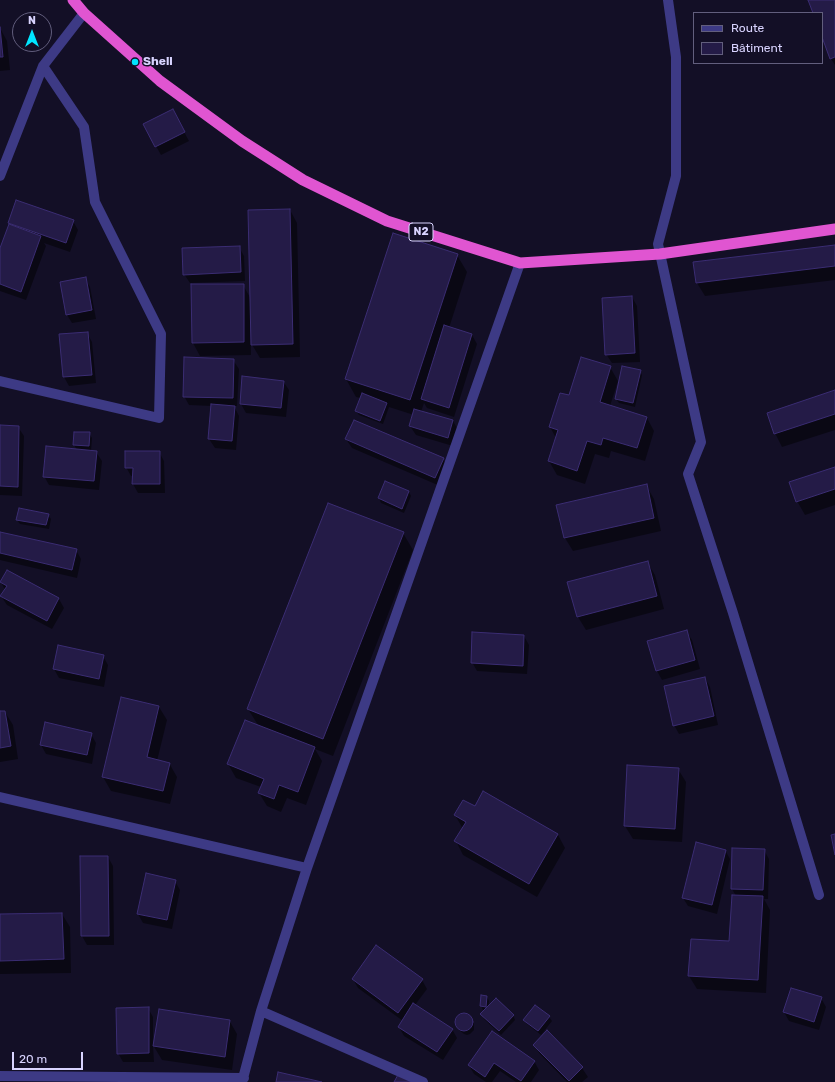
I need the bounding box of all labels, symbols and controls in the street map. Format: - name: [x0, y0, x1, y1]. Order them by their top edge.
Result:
- north arrow: [12, 12, 52, 52]
- legend: [693, 12, 823, 64]
- text: N: [28, 14, 36, 27]
- text: Route: [731, 21, 764, 35]
- text: Bâtiment: [731, 41, 782, 55]
- place label: Shell: [143, 55, 173, 69]
- marker: Shell: [130, 57, 140, 67]
- road number: N2: [409, 223, 433, 241]
- scale bar: [14, 1044, 85, 1070]
- text: 20 m: [19, 1052, 47, 1066]

